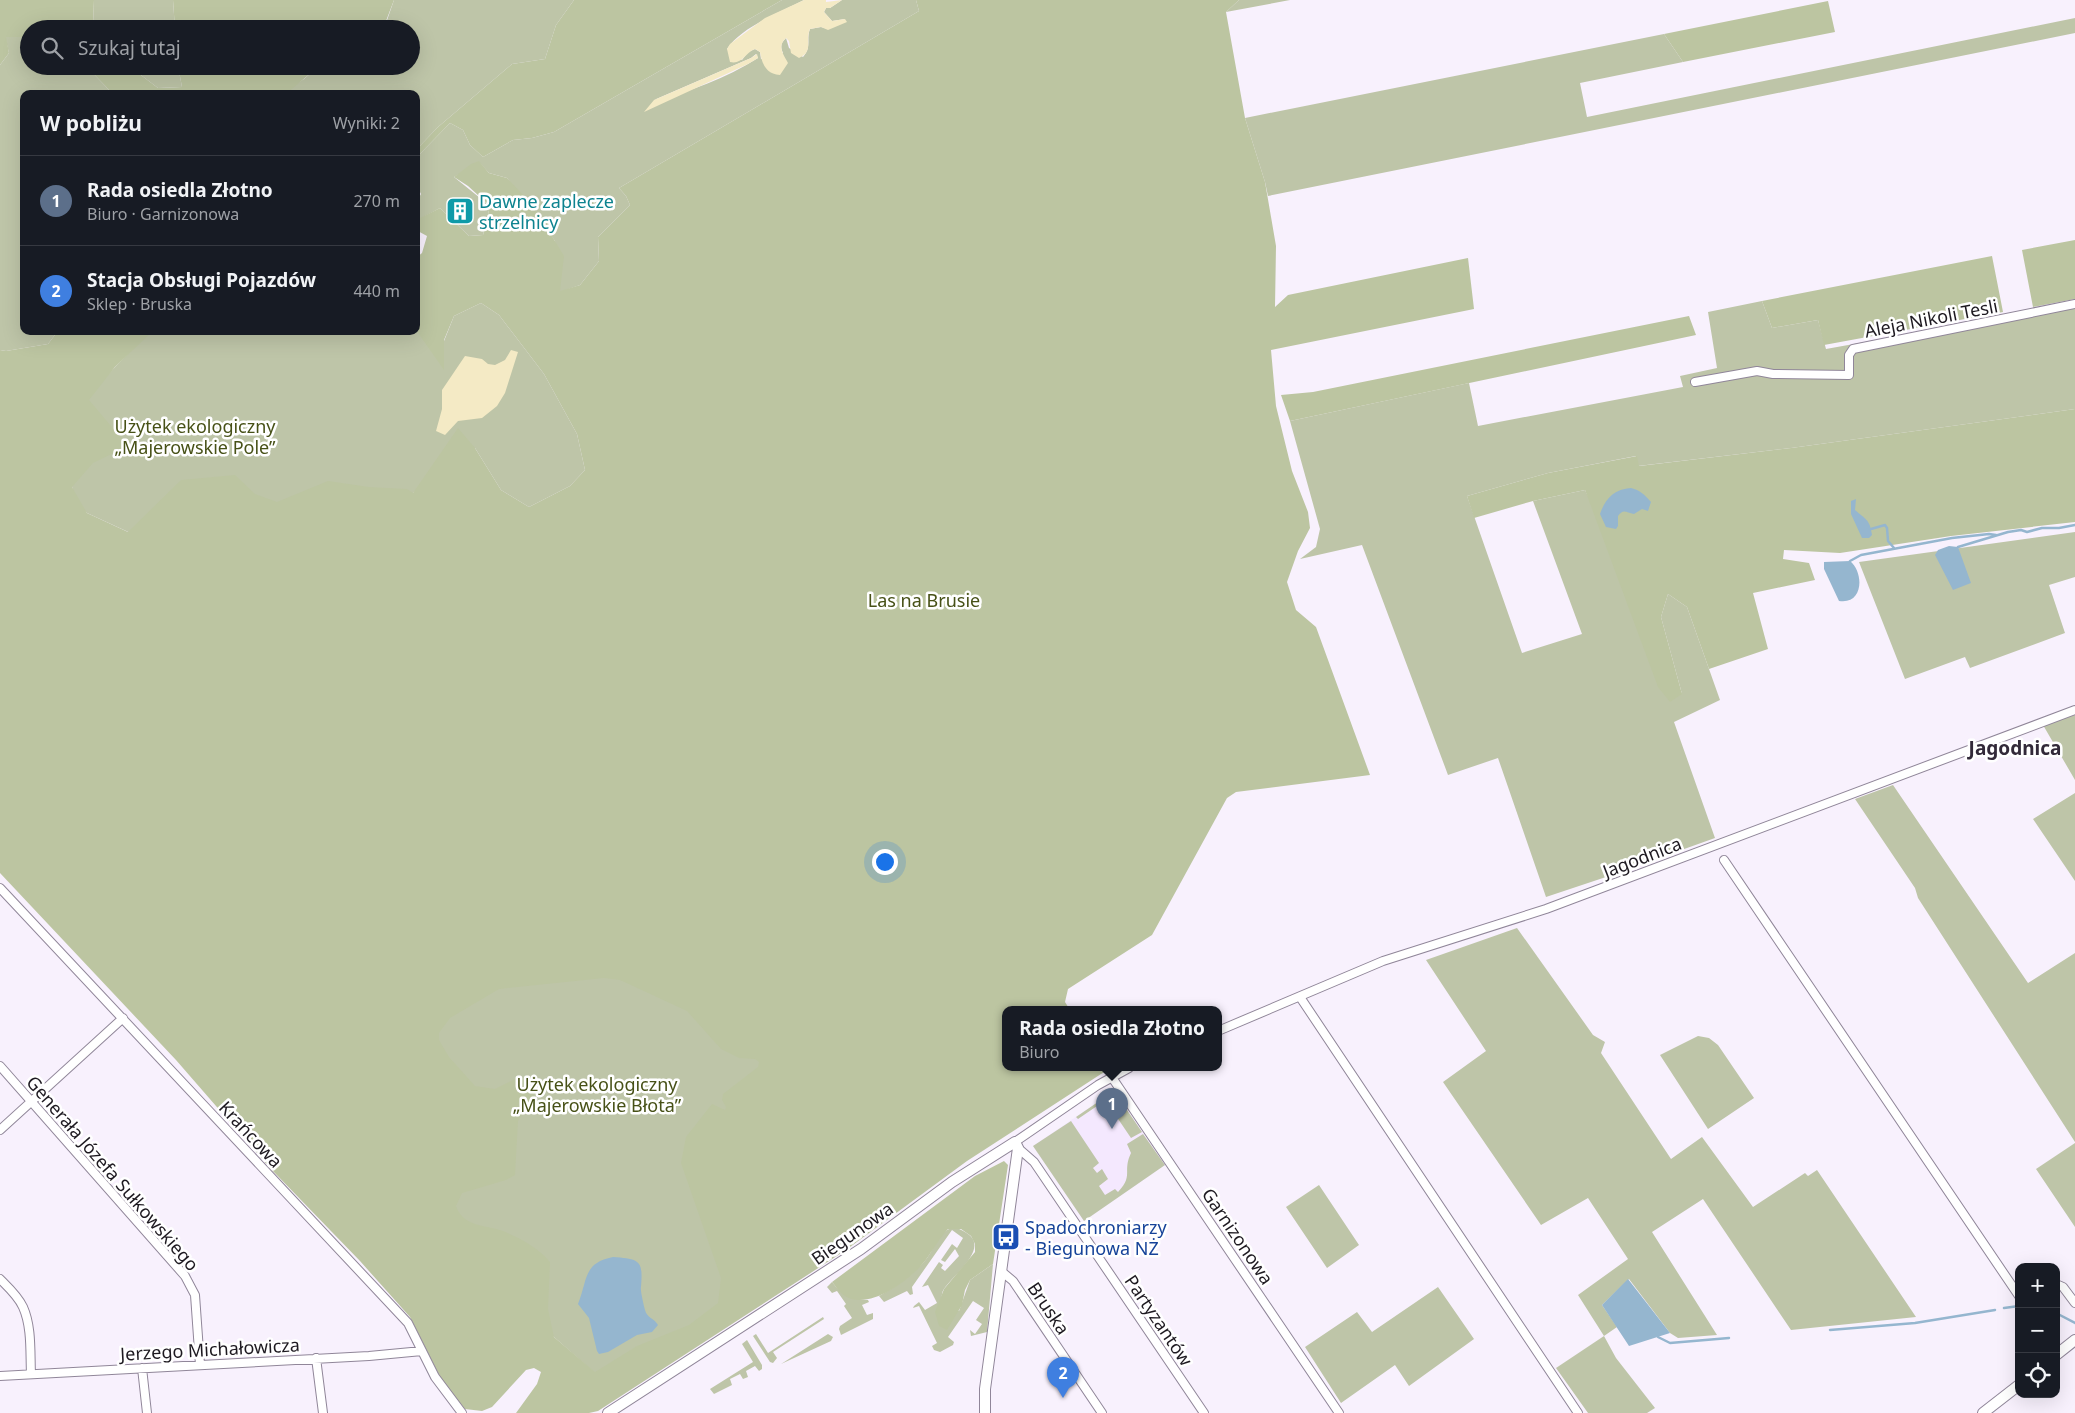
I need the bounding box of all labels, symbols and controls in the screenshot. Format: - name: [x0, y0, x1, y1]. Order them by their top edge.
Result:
- search box: [20, 20, 420, 75]
- icon: search: [38, 34, 66, 62]
- text: Szukaj tutaj: [78, 35, 181, 61]
- text: W pobliżu: [40, 109, 142, 137]
- text: Wyniki: 2: [333, 112, 400, 134]
- text: Rada osiedla Złotno: [87, 177, 273, 203]
- place label: Dawne zaplecze strzelnicy: [479, 189, 614, 234]
- text: 1: [51, 190, 61, 212]
- text: 270 m: [353, 190, 400, 212]
- building icon: Dawne zaplecze strzelnicy: [445, 196, 475, 226]
- text: Biuro · Garnizonowa: [87, 203, 239, 225]
- text: Stacja Obsługi Pojazdów: [87, 267, 316, 293]
- text: 2: [51, 280, 61, 302]
- text: 440 m: [353, 280, 400, 302]
- text: Sklep · Bruska: [87, 293, 192, 315]
- street label: Aleja Nikoli Tesli: [1862, 293, 2000, 343]
- park label: Użytek ekologiczny „Majerowskie Pole”: [114, 414, 276, 459]
- park label: Las na Brusie: [868, 588, 980, 612]
- district label: Jagodnica: [1967, 735, 2061, 761]
- street label: Jagodnica: [1597, 831, 1685, 884]
- your location: [872, 849, 898, 875]
- popup: [1002, 1006, 1222, 1071]
- text: Rada osiedla Złotno: [1019, 1015, 1205, 1041]
- text: Biuro: [1019, 1041, 1060, 1063]
- street label: Generała Józefa Sułkowskiego: [22, 1070, 204, 1276]
- park label: Użytek ekologiczny „Majerowskie Błota”: [513, 1072, 682, 1117]
- pin: 1: [1096, 1088, 1128, 1129]
- street label: Krańcowa: [214, 1096, 288, 1172]
- street label: Garnizonowa: [1197, 1183, 1279, 1289]
- street label: Biegunowa: [806, 1196, 898, 1270]
- place label: Spadochroniarzy - Biegunowa NŻ: [1025, 1215, 1167, 1260]
- bus stop icon: Spadochroniarzy - Biegunowa NŻ: [991, 1222, 1021, 1252]
- map controls: [2015, 1263, 2060, 1398]
- button: +: [2015, 1263, 2060, 1308]
- street label: Partyzantów: [1120, 1270, 1198, 1370]
- street label: Bruska: [1023, 1277, 1075, 1339]
- button: −: [2015, 1308, 2060, 1353]
- street label: Jerzego Michałowicza: [118, 1332, 300, 1366]
- button: locate: [2015, 1353, 2060, 1398]
- pin: 2: [1047, 1357, 1079, 1398]

